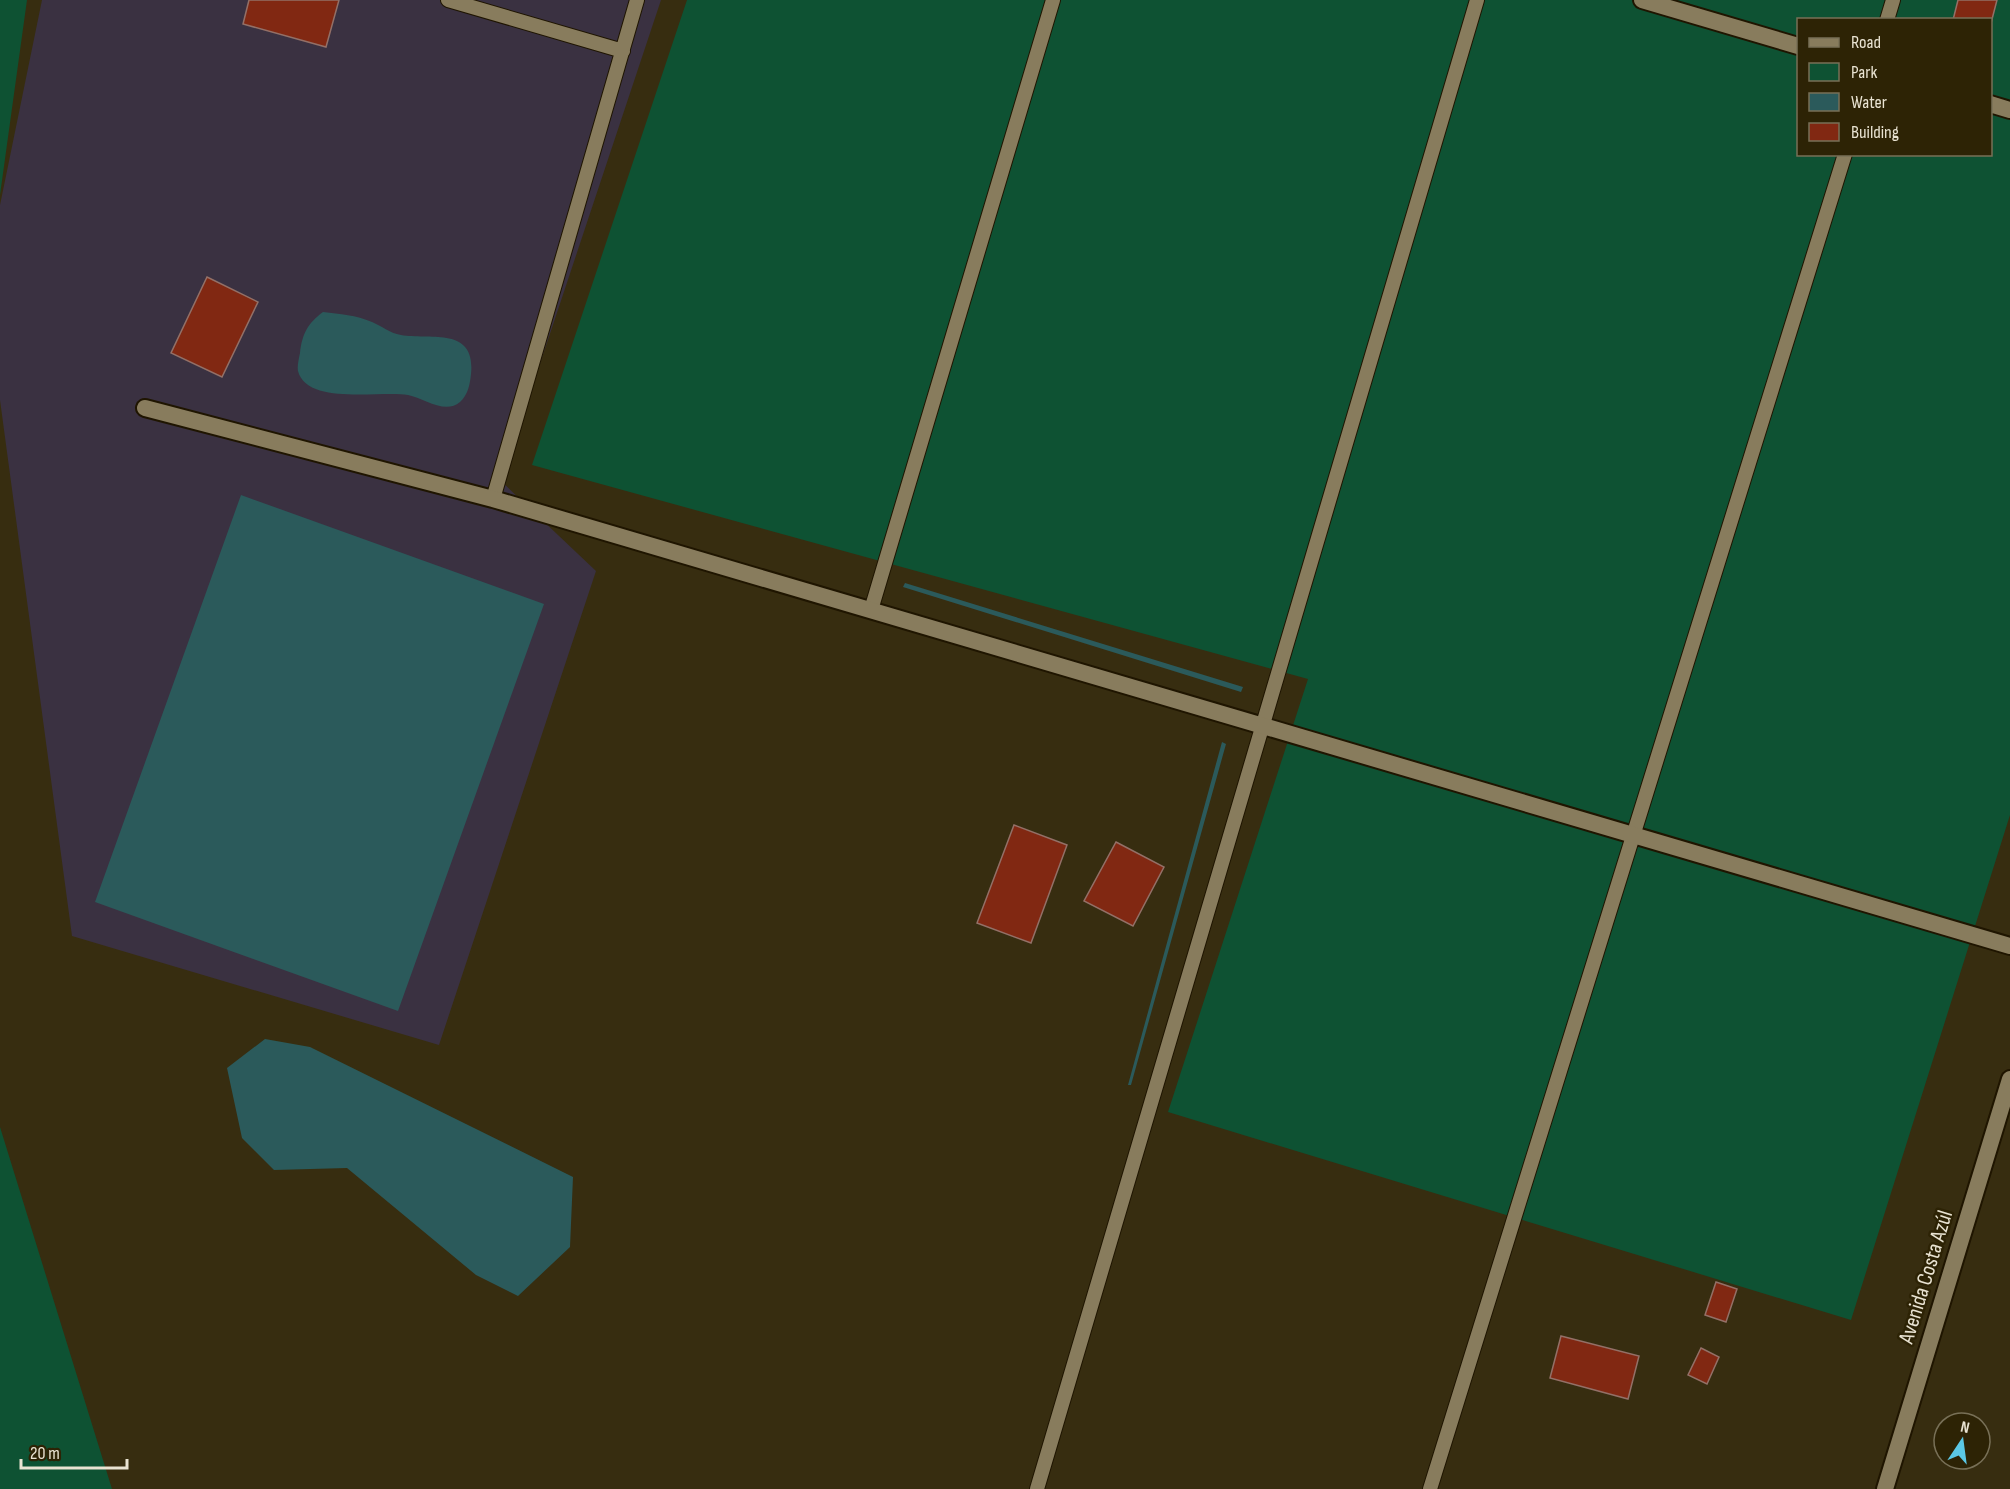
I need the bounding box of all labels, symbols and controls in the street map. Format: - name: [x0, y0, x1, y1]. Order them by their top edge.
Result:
- legend: [1797, 18, 1992, 156]
- text: Road: [1851, 32, 1881, 53]
- text: Park: [1851, 62, 1877, 83]
- text: Water: [1851, 92, 1887, 113]
- text: Building: [1851, 122, 1899, 143]
- street label: Avenida Costa Azúl: [1893, 1207, 1959, 1348]
- north arrow: [1932, 1411, 1992, 1471]
- text: N: [1959, 1418, 1971, 1438]
- scale bar: [21, 1432, 128, 1470]
- text: 20 m: [30, 1443, 60, 1464]

